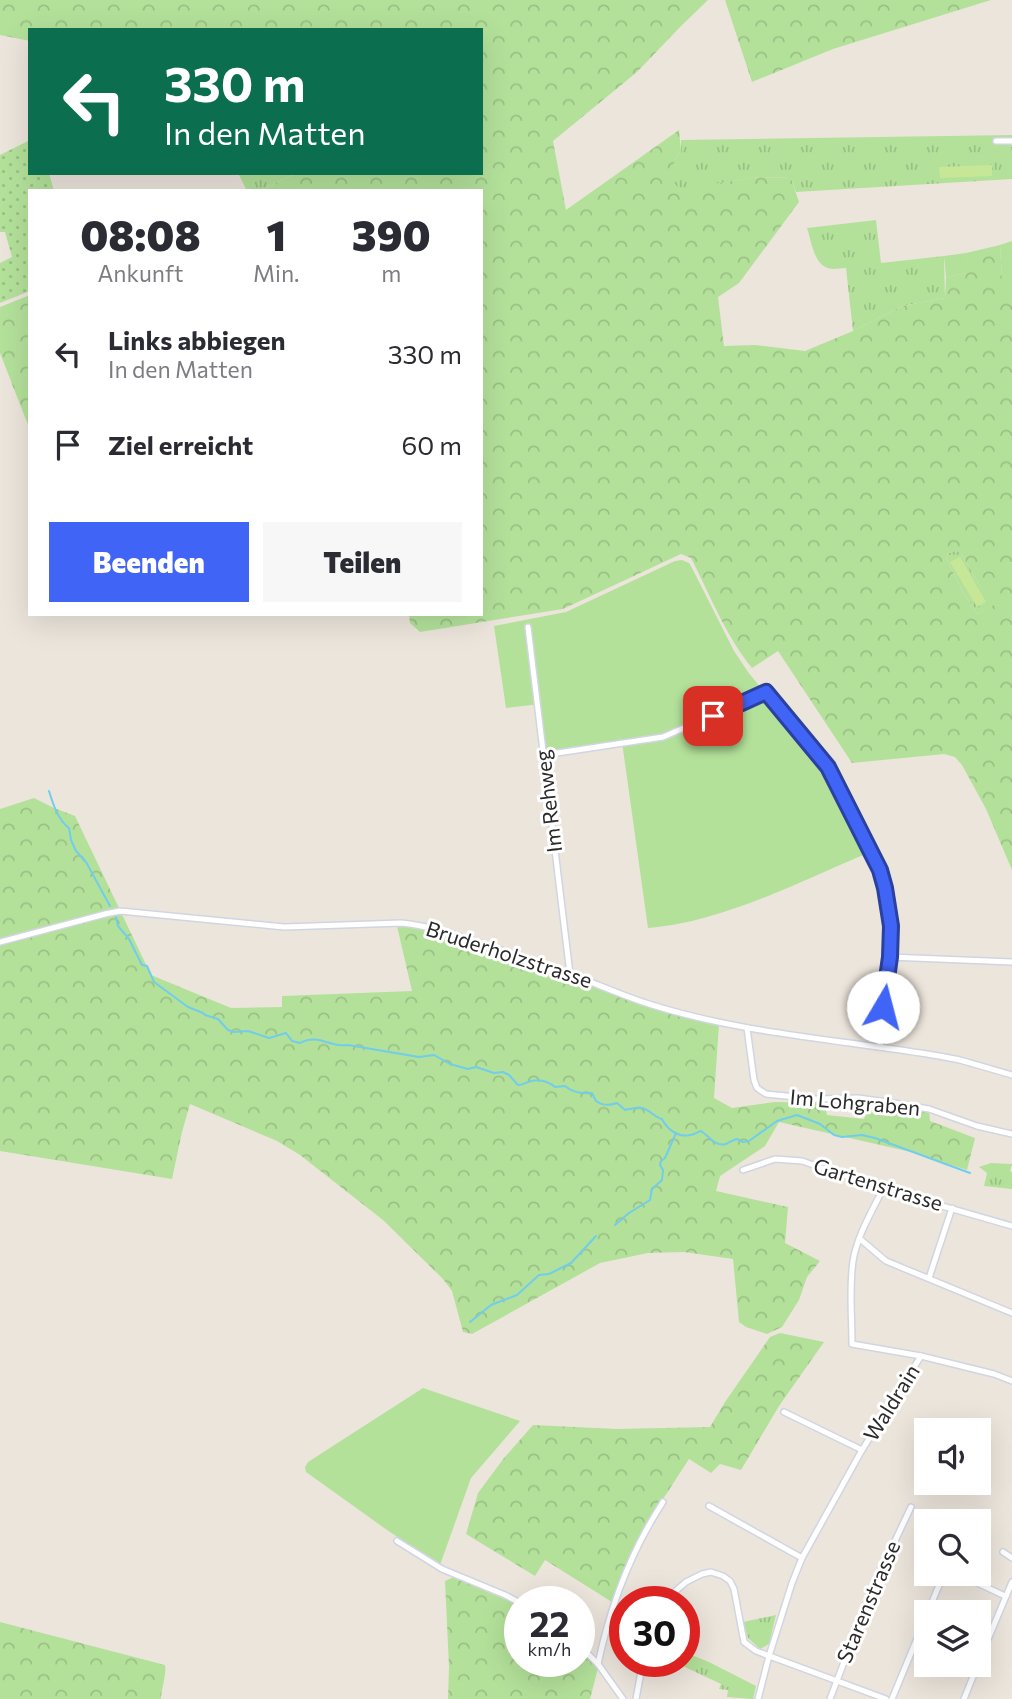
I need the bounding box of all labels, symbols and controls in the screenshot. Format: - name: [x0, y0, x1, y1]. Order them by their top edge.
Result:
- text: 330 m: [164, 52, 305, 112]
- icon: left: [49, 56, 140, 147]
- text: In den Matten: [164, 112, 366, 152]
- text: 08:08: [80, 208, 201, 260]
- text: 1: [266, 208, 286, 260]
- text: 390: [352, 208, 431, 260]
- text: Ankunft: [97, 259, 184, 287]
- text: Min.: [253, 259, 300, 287]
- text: m: [381, 259, 401, 287]
- text: Links abbiegen: [108, 324, 286, 355]
- icon: left: [49, 335, 87, 373]
- text: 330 m: [388, 338, 462, 369]
- text: In den Matten: [108, 355, 253, 383]
- icon: arrive: [49, 426, 87, 464]
- text: Ziel erreicht: [108, 429, 253, 460]
- text: 60 m: [402, 429, 462, 460]
- button: Beenden: [49, 522, 249, 602]
- button: Teilen: [263, 522, 462, 602]
- pin: [683, 686, 743, 746]
- icon: arrive: [694, 697, 732, 735]
- street label: Im Rehweg: [529, 748, 566, 854]
- street label: Bruderholzstrasse: [423, 915, 596, 992]
- position arrow: [846, 970, 920, 1044]
- street label: Im Lohgraben: [789, 1083, 921, 1120]
- street label: Gartenstrasse: [811, 1152, 946, 1215]
- street label: Waldrain: [858, 1359, 924, 1445]
- map controls: [914, 1418, 991, 1677]
- button: sound: [914, 1418, 991, 1495]
- button: search: [914, 1509, 991, 1586]
- street label: Starenstrasse: [831, 1537, 905, 1666]
- speed limit sign: 30: [609, 1586, 700, 1677]
- button: layers: [914, 1600, 991, 1677]
- text: 22: [530, 1601, 569, 1644]
- text: km/h: [528, 1638, 571, 1660]

